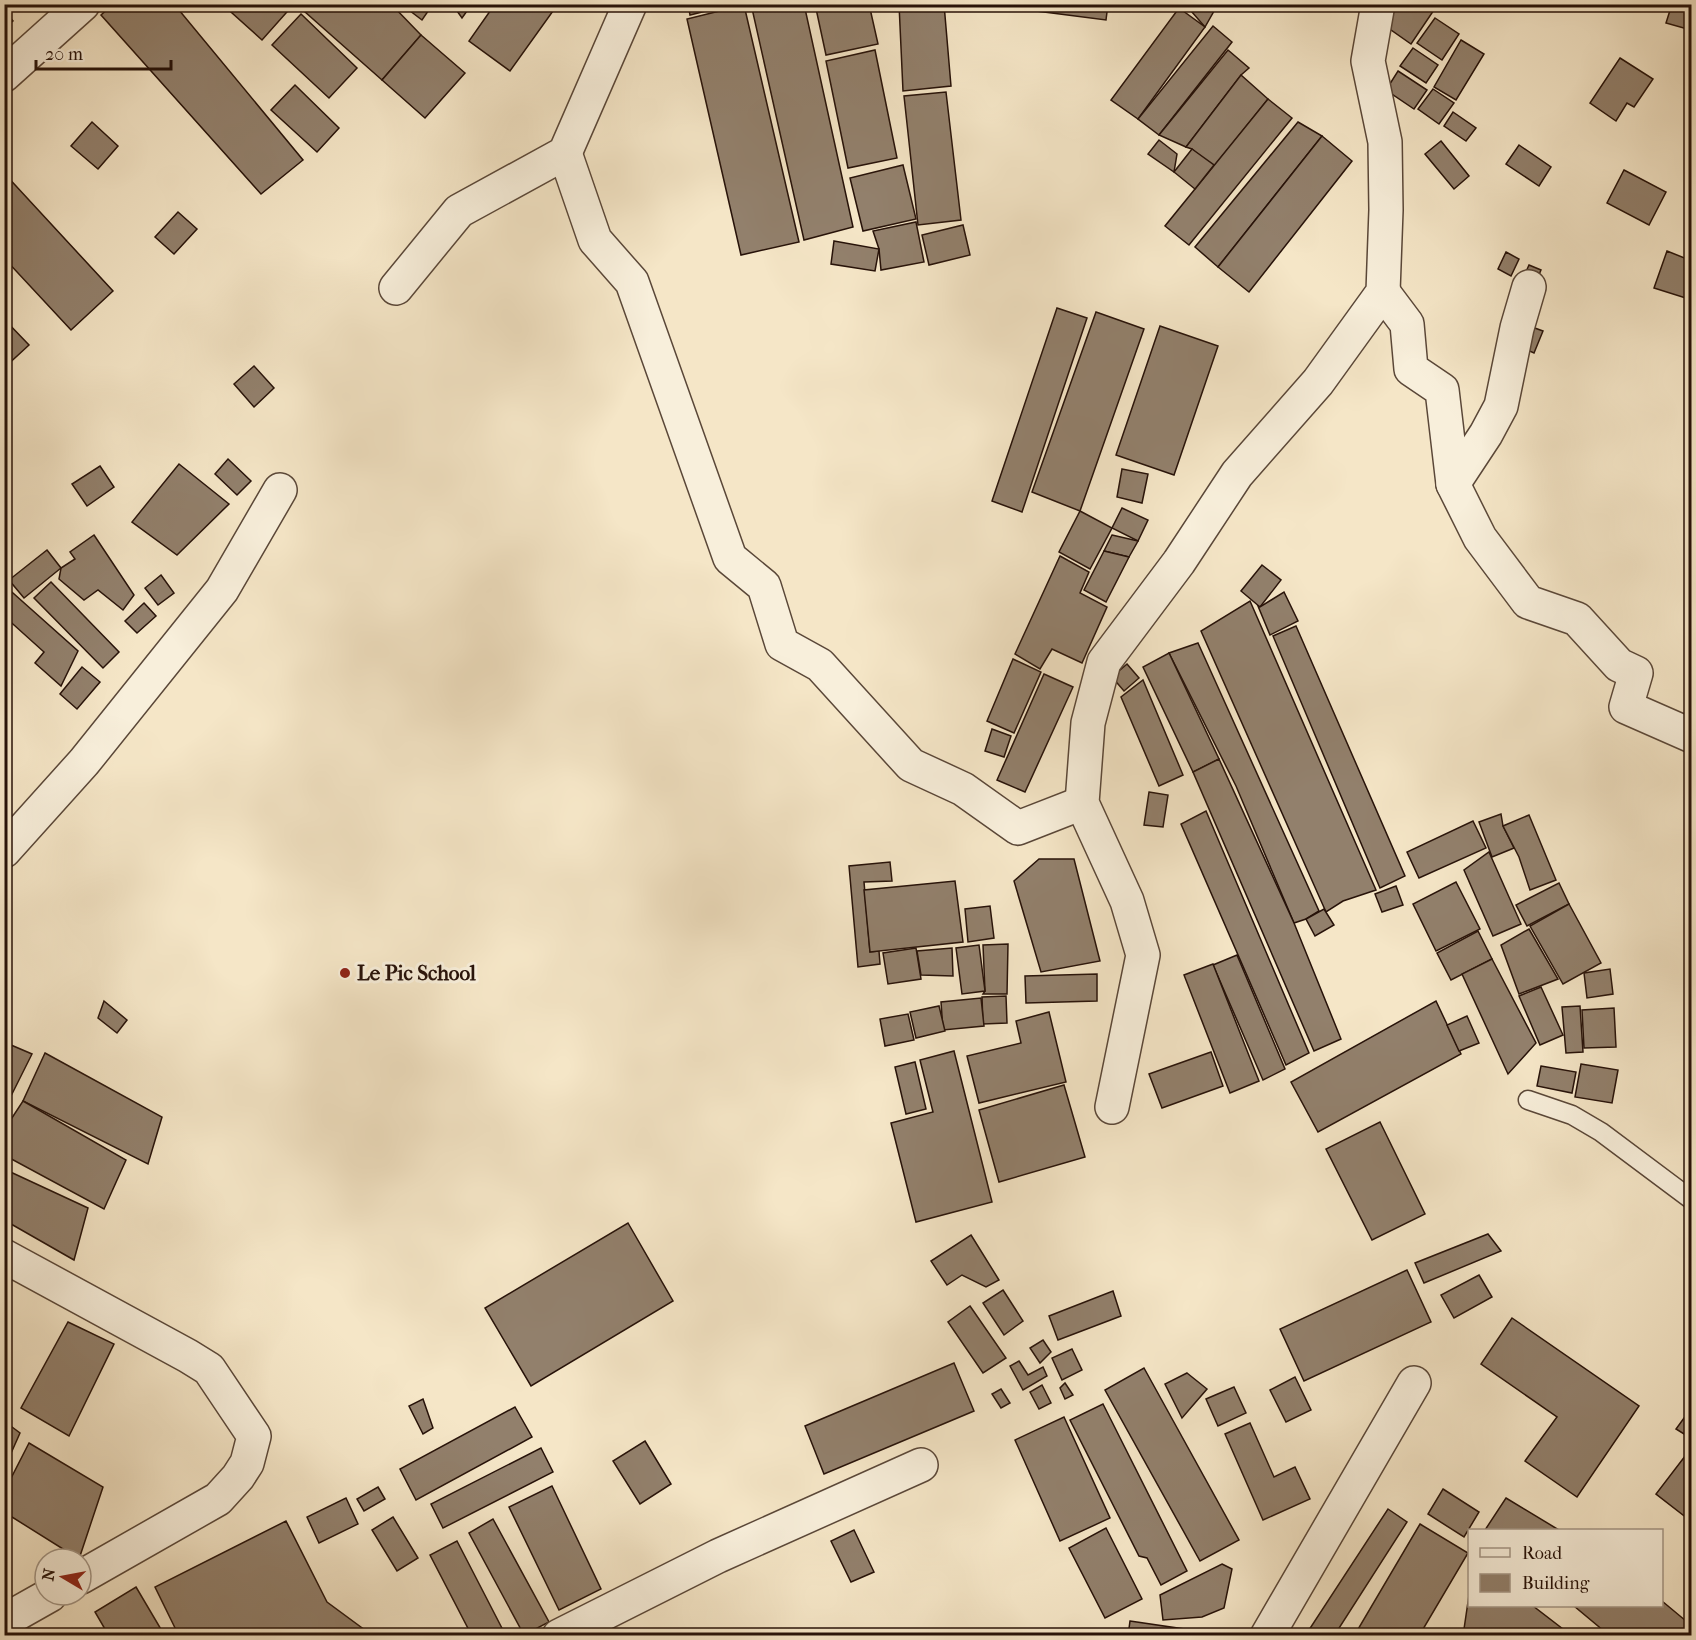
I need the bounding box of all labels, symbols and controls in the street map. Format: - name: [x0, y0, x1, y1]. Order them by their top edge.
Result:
- scale bar: [36, 33, 171, 71]
- text: 20 m: [45, 44, 83, 65]
- place label: Le Pic School: [357, 961, 476, 985]
- marker: Le Pic School: [338, 966, 352, 980]
- legend: [1468, 1529, 1663, 1607]
- text: Road: [1522, 1543, 1562, 1564]
- north arrow: [33, 1547, 93, 1607]
- text: N: [38, 1566, 59, 1582]
- text: Building: [1522, 1573, 1590, 1594]

